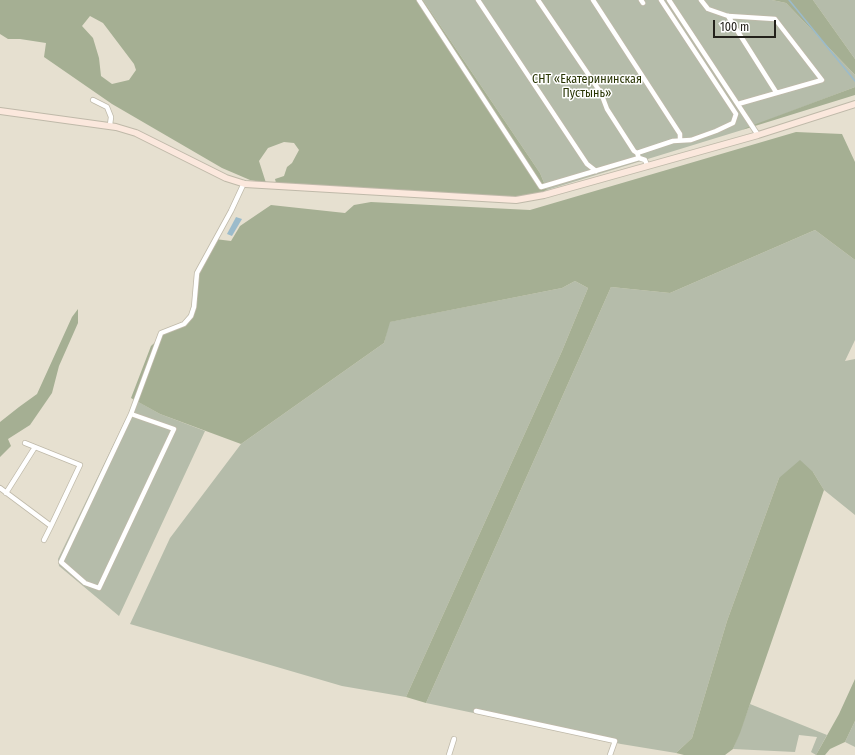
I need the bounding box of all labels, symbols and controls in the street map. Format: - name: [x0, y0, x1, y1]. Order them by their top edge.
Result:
- scale bar: [715, 12, 778, 38]
- text: 100 m: [720, 20, 749, 34]
- park label: СНТ «Екатерининская Пустынь»: [532, 73, 642, 101]

